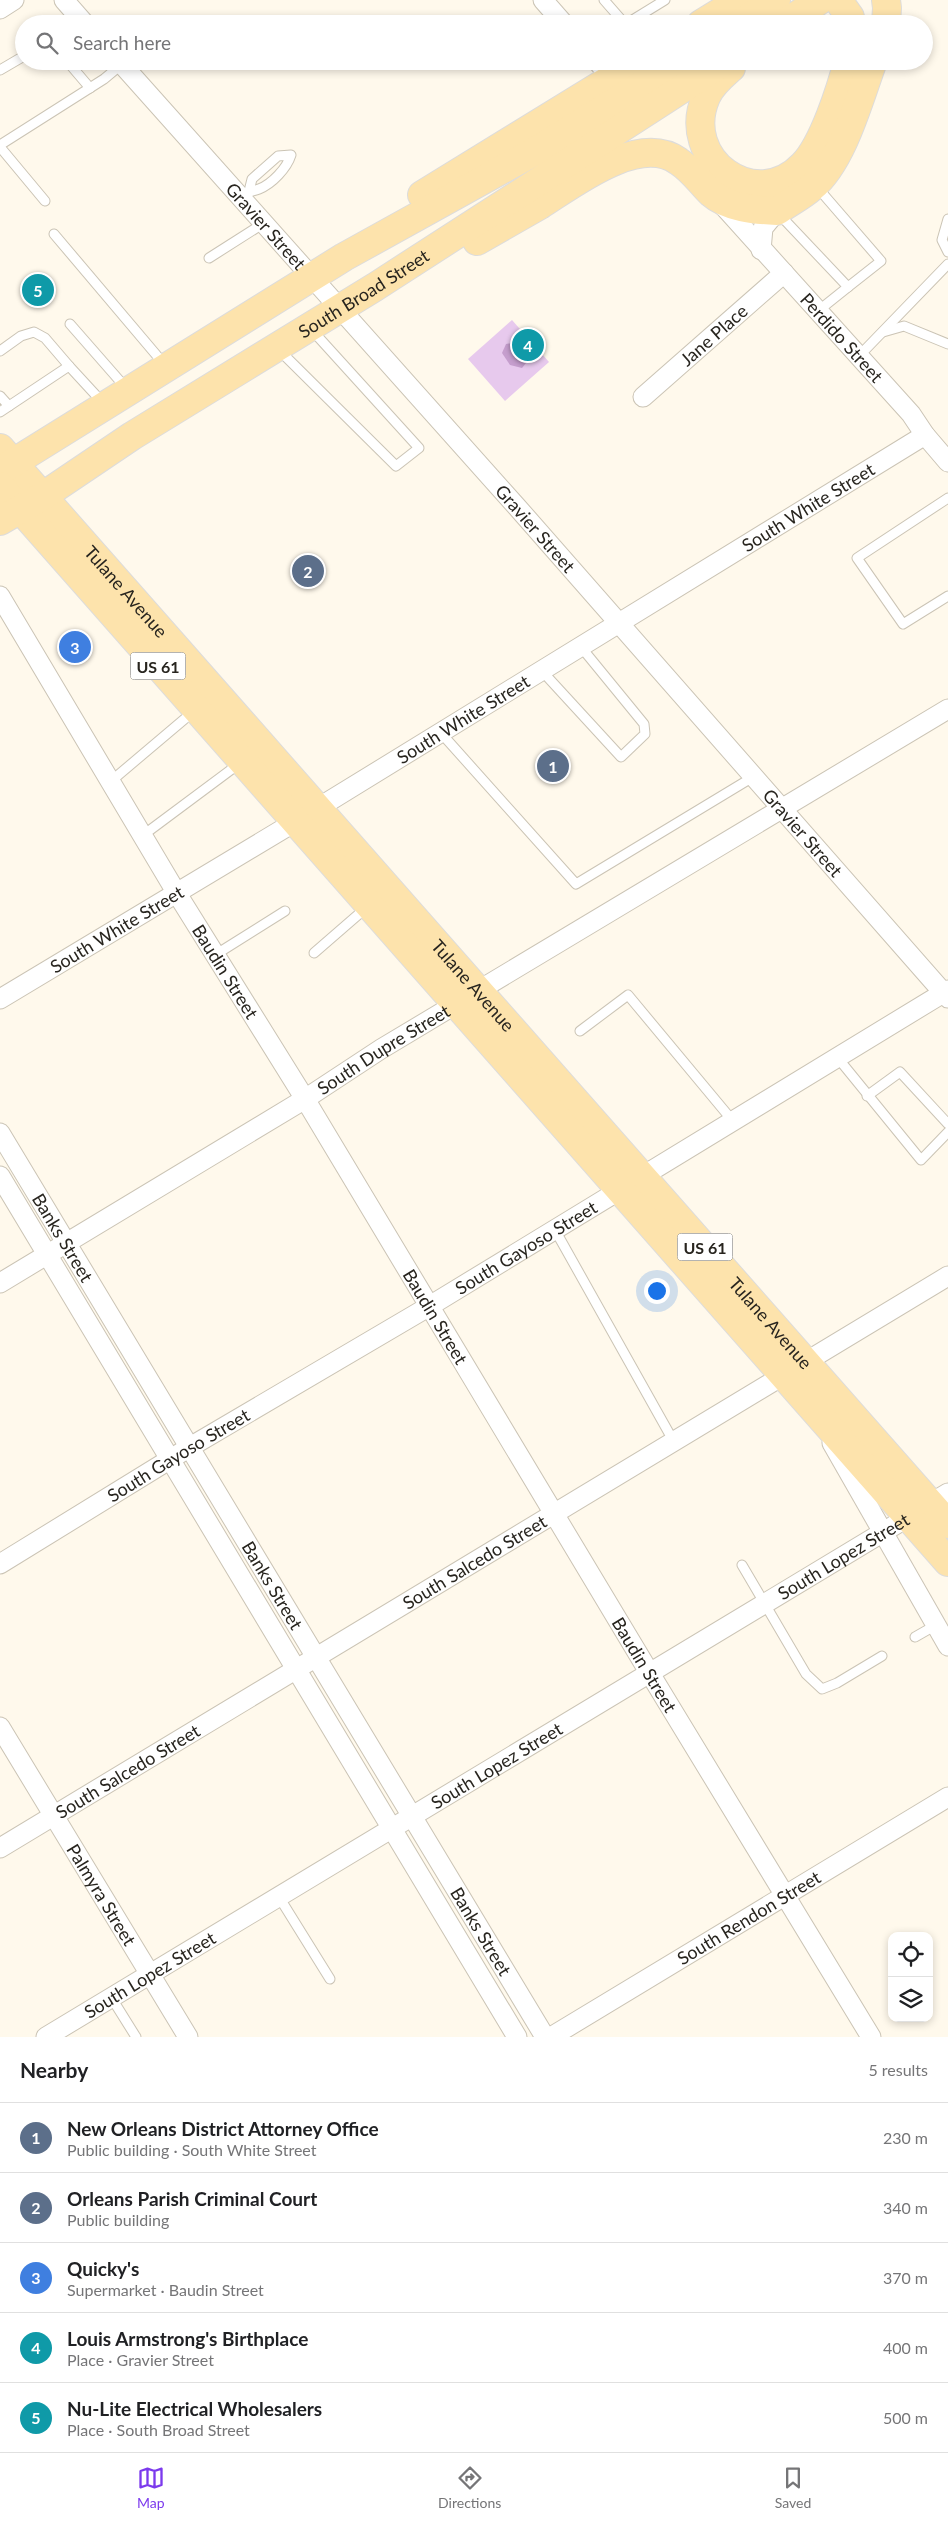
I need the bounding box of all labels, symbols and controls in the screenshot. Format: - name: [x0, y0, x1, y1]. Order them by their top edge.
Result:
- search box: [15, 15, 933, 70]
- icon: search: [33, 29, 61, 57]
- text: Search here: [73, 31, 171, 54]
- street label: Gravier Street: [221, 178, 311, 275]
- street label: South Broad Street: [294, 244, 433, 342]
- pin: 5: [22, 271, 54, 309]
- street label: Perdido Street: [796, 288, 888, 387]
- street label: Jane Place: [675, 299, 752, 370]
- pin: 4: [512, 326, 544, 364]
- street label: South White Street: [738, 458, 879, 556]
- street label: Gravier Street: [491, 480, 580, 577]
- street label: Tulane Avenue: [80, 541, 173, 642]
- pin: 2: [292, 552, 324, 590]
- pin: 3: [59, 628, 91, 666]
- road number: US 61: [130, 652, 186, 679]
- street label: South White Street: [392, 670, 534, 768]
- pin: 1: [537, 747, 569, 785]
- street label: Gravier Street: [758, 784, 848, 881]
- street label: South White Street: [46, 880, 188, 977]
- street label: Baudin Street: [188, 920, 263, 1023]
- street label: Tulane Avenue: [427, 935, 520, 1036]
- street label: South Dupre Street: [313, 999, 454, 1099]
- street label: Banks Street: [28, 1189, 98, 1286]
- street label: South Gayoso Street: [451, 1195, 601, 1299]
- road number: US 61: [678, 1234, 732, 1260]
- street label: Baudin Street: [399, 1265, 473, 1369]
- street label: Tulane Avenue: [724, 1272, 817, 1373]
- your location: [644, 1278, 670, 1304]
- street label: South Gayoso Street: [103, 1403, 254, 1506]
- street label: South Lopez Street: [773, 1508, 913, 1604]
- street label: South Salcedo Street: [398, 1510, 551, 1614]
- street label: Banks Street: [238, 1537, 308, 1634]
- street label: Baudin Street: [608, 1613, 682, 1717]
- street label: South Lopez Street: [427, 1717, 567, 1813]
- street label: South Salcedo Street: [52, 1719, 204, 1823]
- street label: Palmyra Street: [62, 1840, 141, 1950]
- street label: South Rendon Street: [673, 1865, 825, 1969]
- street label: Banks Street: [446, 1883, 517, 1980]
- street label: South Lopez Street: [80, 1926, 220, 2023]
- map controls: [888, 1932, 933, 2022]
- button: locate: [888, 1932, 933, 1977]
- button: layers: [888, 1977, 933, 2022]
- text: Nearby: [20, 2057, 88, 2082]
- text: 5 results: [868, 2060, 928, 2079]
- text: New Orleans District Attorney Office: [67, 2117, 379, 2140]
- text: 1: [31, 2128, 41, 2147]
- text: 230 m: [883, 2128, 928, 2147]
- text: Public building · South White Street: [67, 2140, 316, 2159]
- text: Orleans Parish Criminal Court: [67, 2187, 317, 2210]
- text: 2: [31, 2198, 41, 2217]
- text: 340 m: [883, 2198, 928, 2217]
- text: Public building: [67, 2210, 169, 2229]
- text: Quicky's: [67, 2257, 139, 2280]
- text: 3: [31, 2268, 41, 2287]
- text: 370 m: [883, 2268, 928, 2287]
- text: Supermarket · Baudin Street: [67, 2280, 264, 2299]
- text: Louis Armstrong's Birthplace: [67, 2327, 308, 2350]
- text: 4: [31, 2338, 41, 2357]
- text: 400 m: [883, 2338, 928, 2357]
- text: Place · Gravier Street: [67, 2350, 214, 2369]
- text: Nu-Lite Electrical Wholesalers: [67, 2397, 322, 2420]
- text: 5: [31, 2408, 41, 2427]
- text: 500 m: [883, 2408, 928, 2427]
- text: Place · South Broad Street: [67, 2420, 250, 2439]
- tab: Map: [137, 2464, 165, 2511]
- tab: Directions: [438, 2464, 501, 2511]
- tab: Saved: [775, 2464, 811, 2511]

